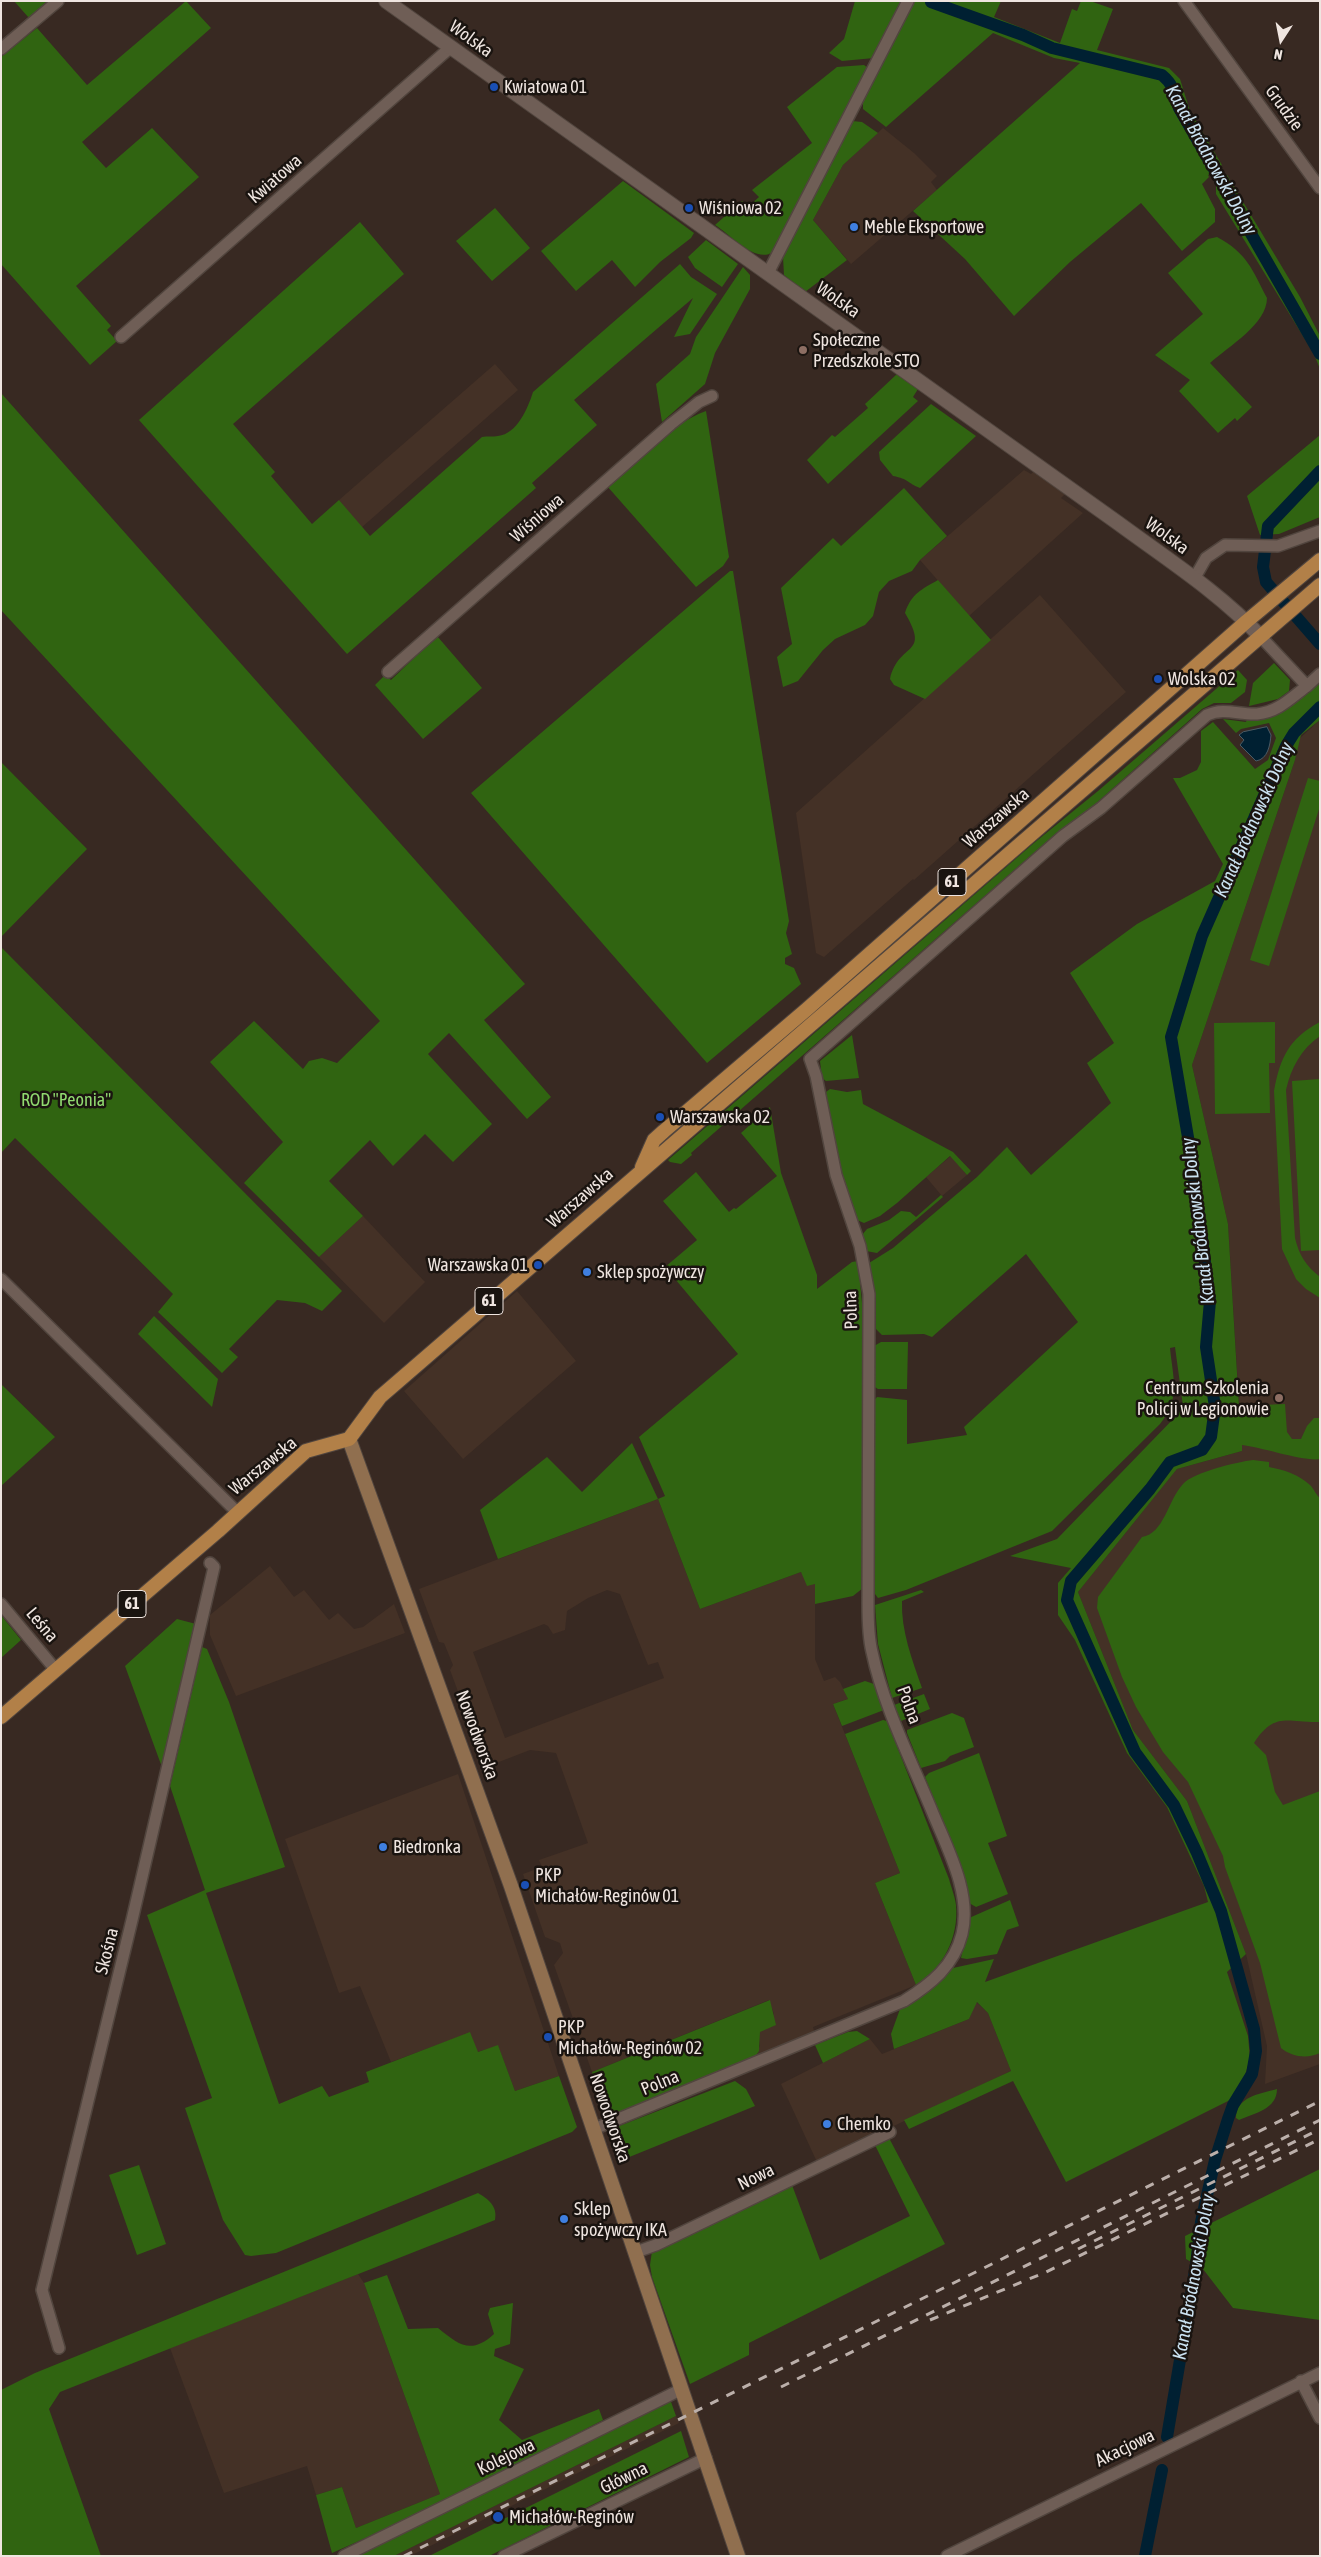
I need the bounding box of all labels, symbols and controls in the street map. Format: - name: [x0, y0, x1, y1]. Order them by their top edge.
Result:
- north arrow: [1256, 15, 1306, 65]
- street label: Wolska: [445, 16, 497, 62]
- text: N: [1273, 46, 1284, 63]
- place label: Kwiatowa 01: [504, 76, 587, 98]
- marker: Kwiatowa 01: [488, 81, 500, 93]
- water label: Kanał Bródnowski Dolny: [1160, 81, 1262, 239]
- street label: Grudzie: [1260, 81, 1308, 135]
- street label: Kwiatowa: [244, 150, 306, 208]
- place label: Wiśniowa 02: [699, 197, 782, 219]
- marker: Wiśniowa 02: [683, 202, 695, 214]
- place label: Meble Eksportowe: [864, 216, 984, 238]
- marker: Meble Eksportowe: [848, 221, 860, 233]
- street label: Wolska: [812, 277, 864, 323]
- place label: Społeczne Przedszkole STO: [813, 329, 920, 372]
- marker: Społeczne Przedszkole STO: [797, 344, 809, 356]
- street label: Wiśniowa: [506, 489, 568, 547]
- street label: Wolska: [1141, 513, 1193, 559]
- place label: Wolska 02: [1168, 668, 1236, 690]
- marker: Wolska 02: [1152, 673, 1164, 685]
- water label: Kanał Bródnowski Dolny: [1209, 739, 1299, 901]
- street label: Warszawska: [958, 783, 1034, 853]
- road number: 61: [938, 869, 966, 896]
- park label: ROD "Peonia": [21, 1089, 111, 1111]
- place label: Warszawska 02: [670, 1106, 770, 1128]
- marker: Warszawska 02: [654, 1111, 666, 1123]
- water label: Kanał Bródnowski Dolny: [1176, 1136, 1220, 1306]
- street label: Warszawska: [542, 1163, 618, 1233]
- place label: Warszawska 01: [428, 1254, 528, 1276]
- marker: Warszawska 01: [532, 1259, 544, 1271]
- place label: Sklep spożywczy: [597, 1261, 704, 1283]
- marker: Sklep spożywczy: [581, 1266, 593, 1278]
- road number: 61: [475, 1288, 503, 1314]
- street label: Polna: [840, 1290, 862, 1330]
- place label: Centrum Szkolenia Policji w Legionowie: [1137, 1377, 1269, 1420]
- marker: Centrum Szkolenia Policji w Legionowie: [1273, 1392, 1285, 1404]
- street label: Warszawska: [225, 1432, 301, 1500]
- road number: 61: [118, 1590, 146, 1618]
- street label: Leśna: [21, 1603, 63, 1647]
- street label: Polna: [892, 1683, 926, 1727]
- street label: Nowodworska: [451, 1687, 503, 1783]
- place label: Biedronka: [393, 1836, 461, 1858]
- marker: Biedronka: [377, 1841, 389, 1853]
- place label: PKP Michałów-Reginów 01: [535, 1864, 679, 1906]
- marker: PKP Michałów-Reginów 01: [519, 1879, 531, 1891]
- street label: Skośna: [91, 1926, 123, 1976]
- place label: PKP Michałów-Reginów 02: [558, 2016, 702, 2058]
- marker: PKP Michałów-Reginów 02: [542, 2031, 554, 2043]
- street label: Polna: [638, 2066, 682, 2100]
- street label: Nowodworska: [585, 2070, 635, 2166]
- place label: Chemko: [837, 2113, 891, 2135]
- marker: Chemko: [821, 2118, 833, 2130]
- street label: Nowa: [734, 2159, 778, 2195]
- water label: Kanał Bródnowski Dolny: [1168, 2192, 1220, 2362]
- place label: Sklep spożywczy IKA: [574, 2198, 667, 2240]
- marker: Sklep spożywczy IKA: [558, 2213, 570, 2225]
- street label: Akacjowa: [1092, 2424, 1158, 2472]
- street label: Kolejowa: [474, 2434, 538, 2480]
- street label: Główna: [597, 2457, 651, 2499]
- place label: Michałów-Reginów: [509, 2506, 634, 2528]
- marker: Michałów-Reginów: [491, 2510, 505, 2524]

